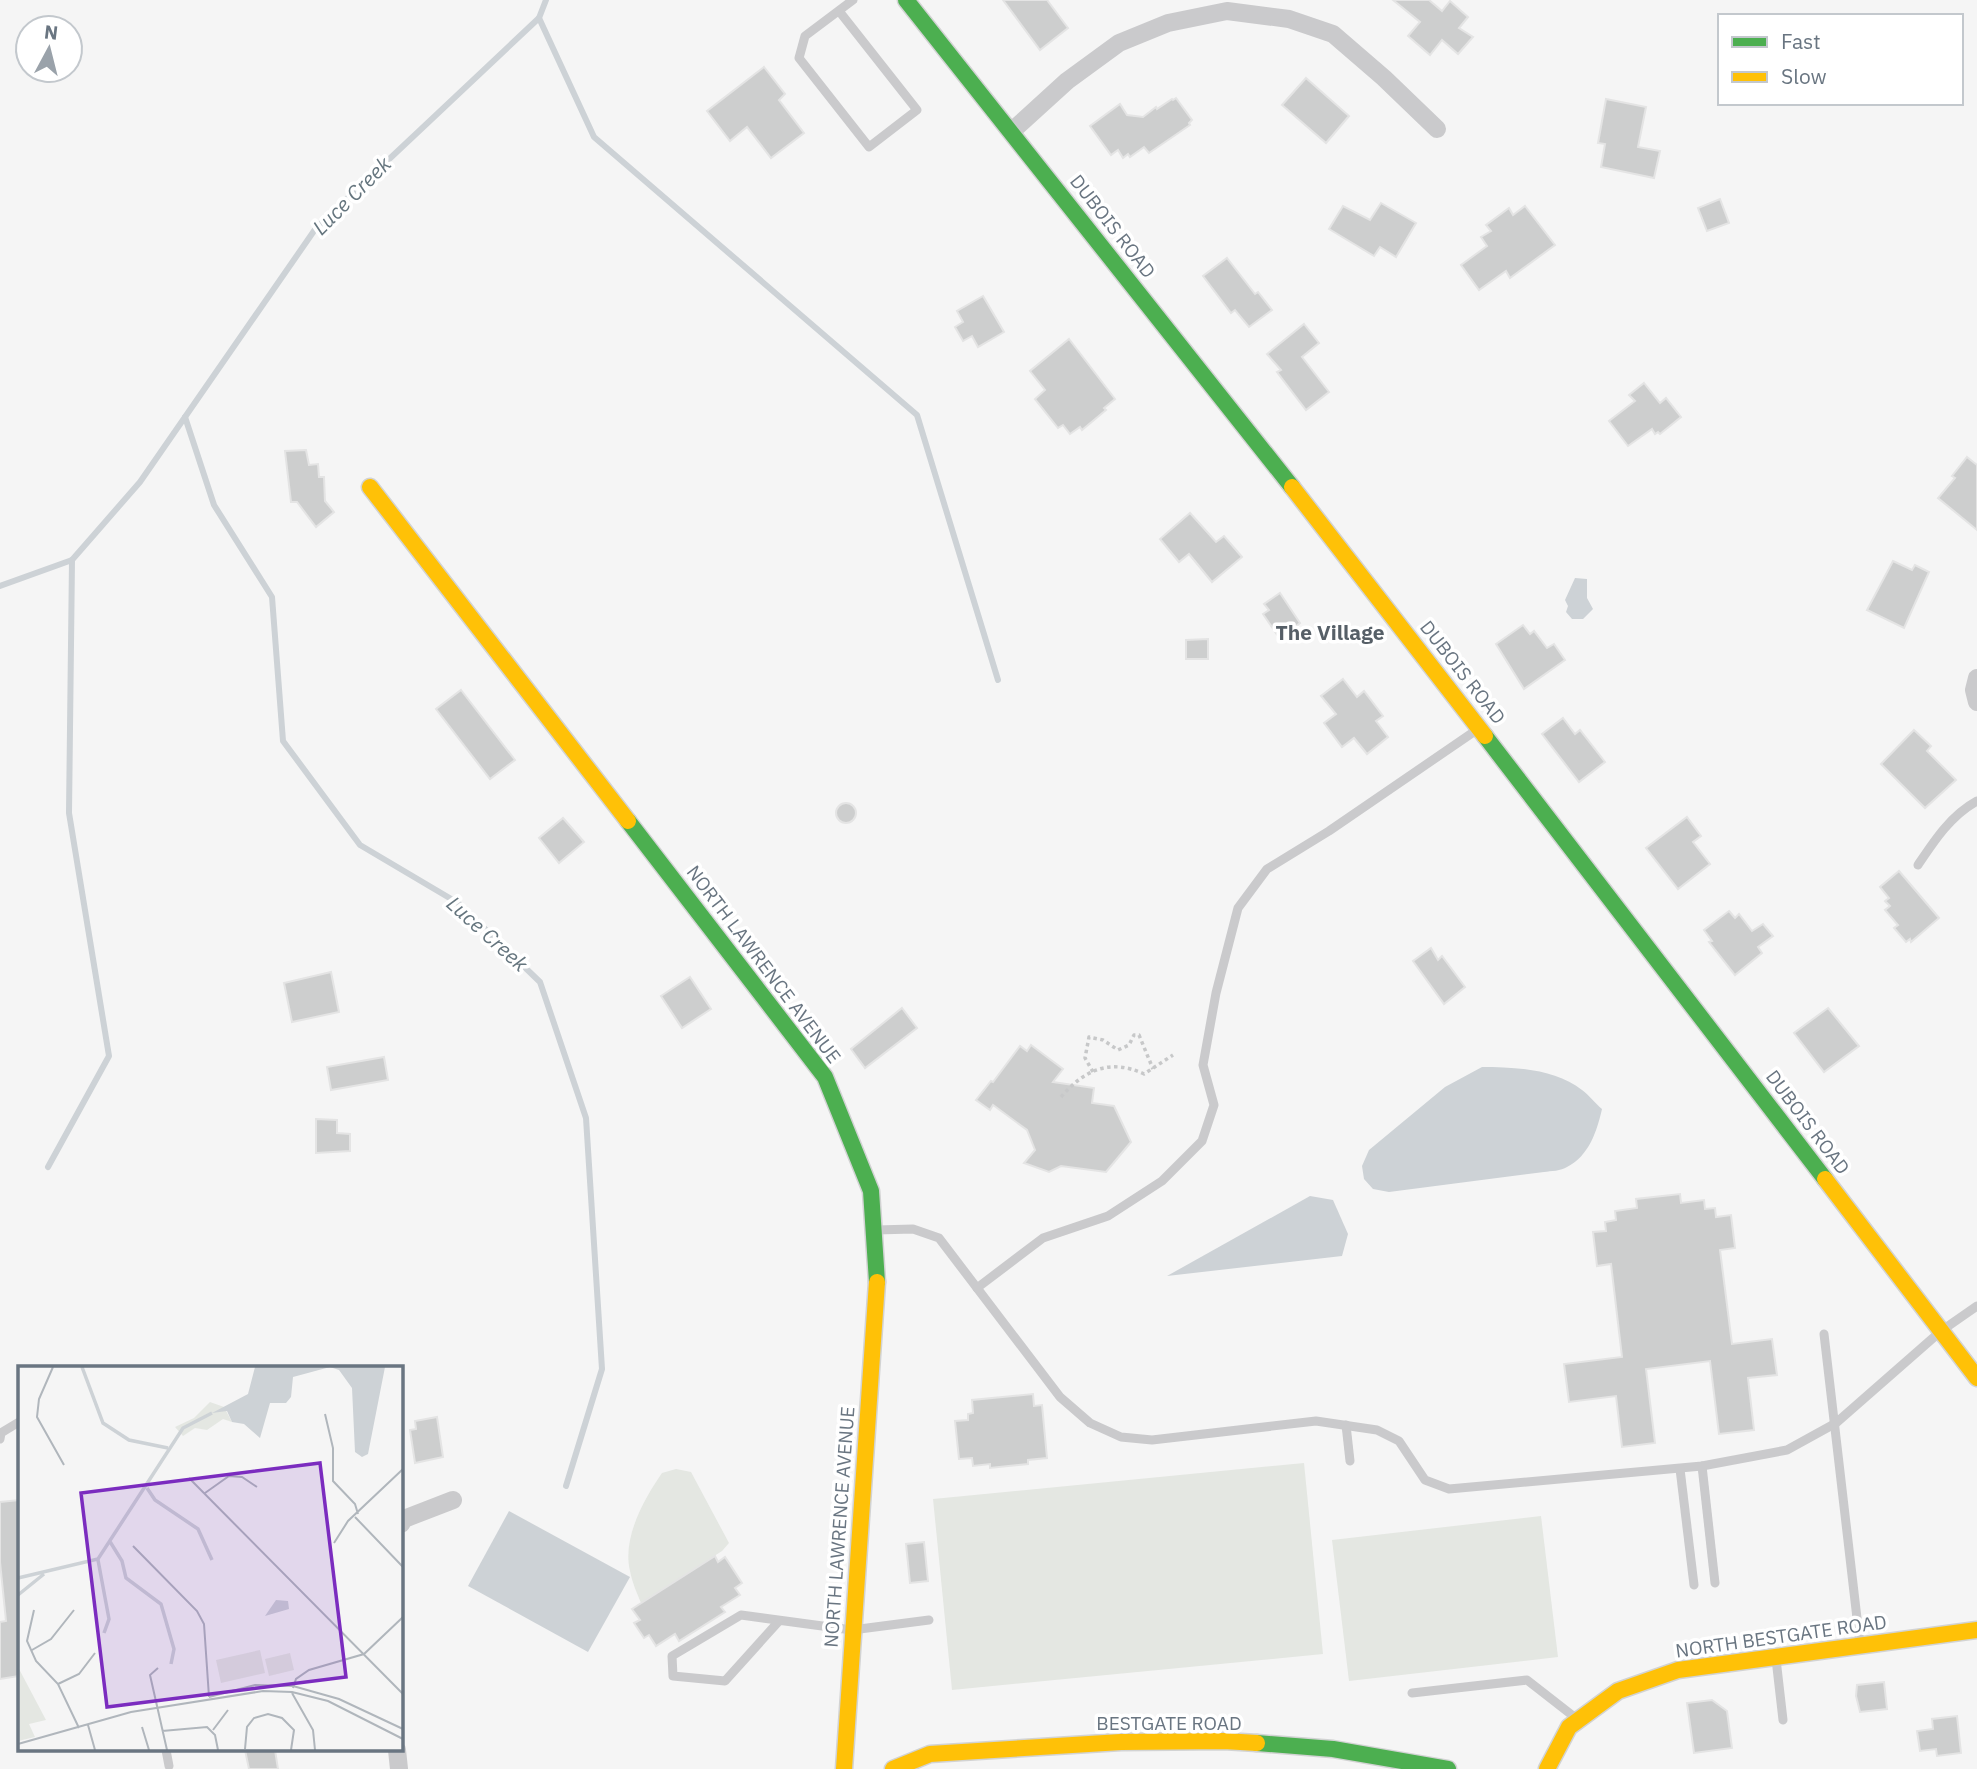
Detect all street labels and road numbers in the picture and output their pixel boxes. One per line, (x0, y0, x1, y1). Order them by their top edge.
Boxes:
street label: DUBOIS ROAD (1065, 169, 1161, 283)
street label: DUBOIS ROAD (1415, 615, 1511, 729)
street label: NORTH LAWRENCE AVENUE (682, 860, 846, 1068)
street label: DUBOIS ROAD (1761, 1065, 1855, 1179)
street label: NORTH LAWRENCE AVENUE (819, 1406, 859, 1648)
street label: NORTH BESTGATE ROAD (1674, 1609, 1888, 1663)
street label: BESTGATE ROAD (1096, 1711, 1242, 1735)

